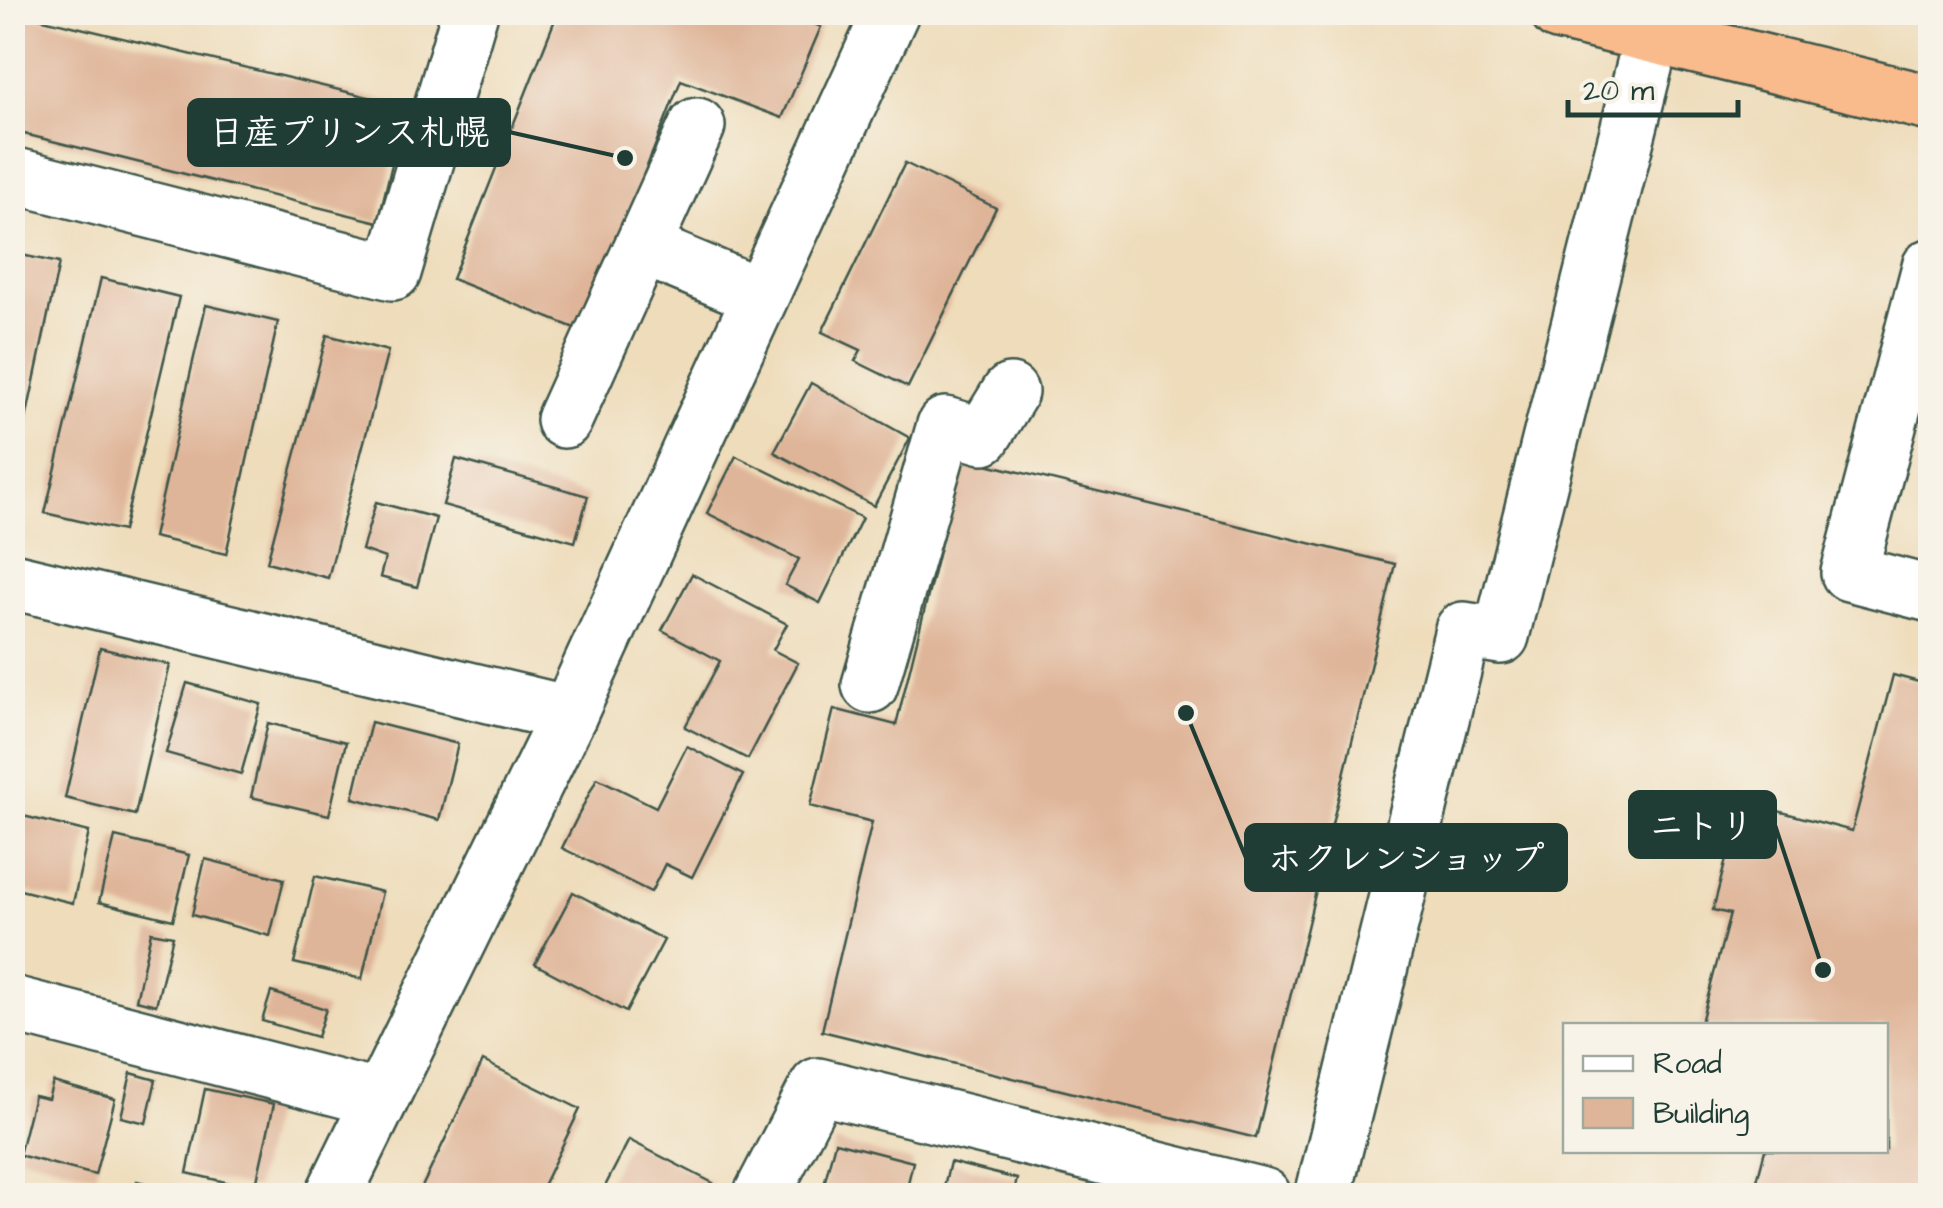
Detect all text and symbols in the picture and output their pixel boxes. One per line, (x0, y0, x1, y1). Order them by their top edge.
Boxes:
scale bar (1568, 55, 1738, 117)
text: 20 m (1583, 70, 1655, 112)
callout: 日産プリンス札幌 (189, 100, 509, 165)
text: 日産プリンス札幌 (209, 109, 489, 158)
callout: ニトリ (1630, 792, 1775, 857)
text: ニトリ (1649, 802, 1755, 851)
callout: ホクレンショップ (1246, 825, 1566, 890)
text: ホクレンショップ (1267, 835, 1545, 884)
legend (1563, 1023, 1888, 1153)
text: Road (1653, 1043, 1722, 1085)
text: Building (1653, 1093, 1749, 1136)

